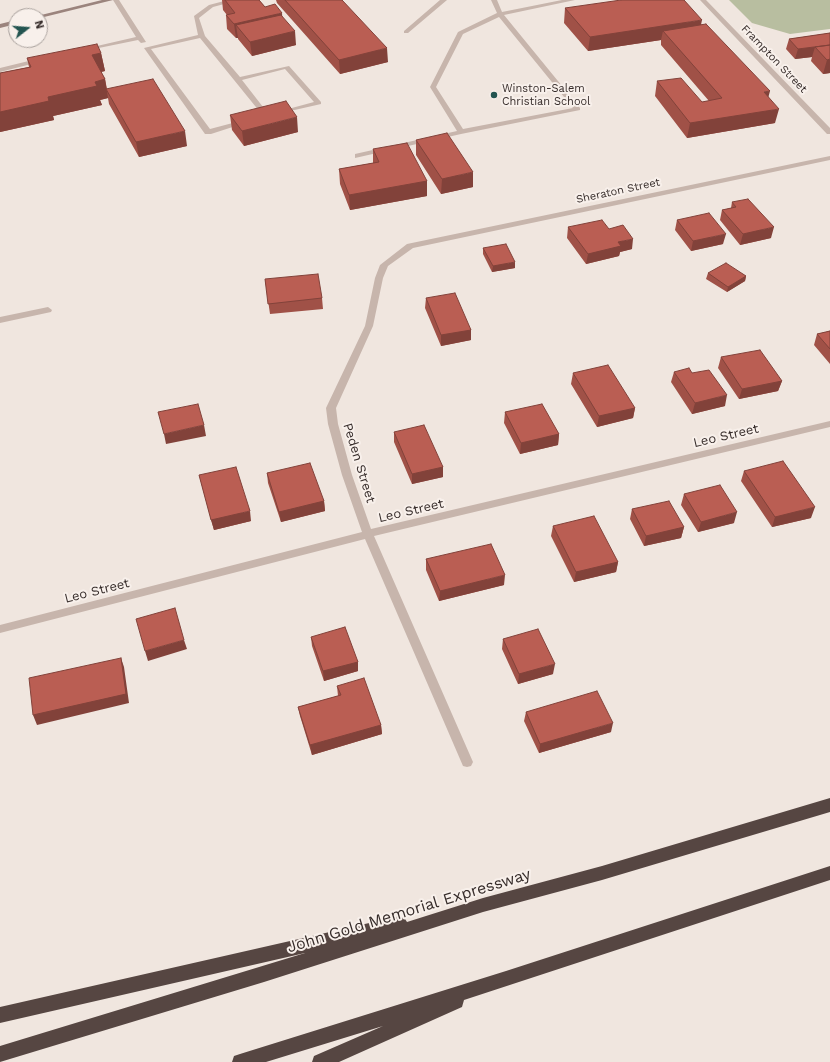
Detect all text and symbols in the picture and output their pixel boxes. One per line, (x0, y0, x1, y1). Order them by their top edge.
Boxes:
north arrow (8, 8, 48, 48)
text: N (32, 19, 46, 30)
street label: Frampton Street (738, 22, 810, 96)
place label: Winston-Salem Christian School (502, 82, 590, 108)
marker: Winston-Salem Christian School (489, 90, 499, 100)
street label: Sheraton Street (575, 176, 661, 206)
street label: Peden Street (339, 421, 379, 505)
street label: Leo Street (692, 421, 760, 451)
street label: Leo Street (377, 496, 445, 526)
street label: Leo Street (63, 575, 131, 607)
street label: John Gold Memorial Expressway (285, 865, 533, 957)

